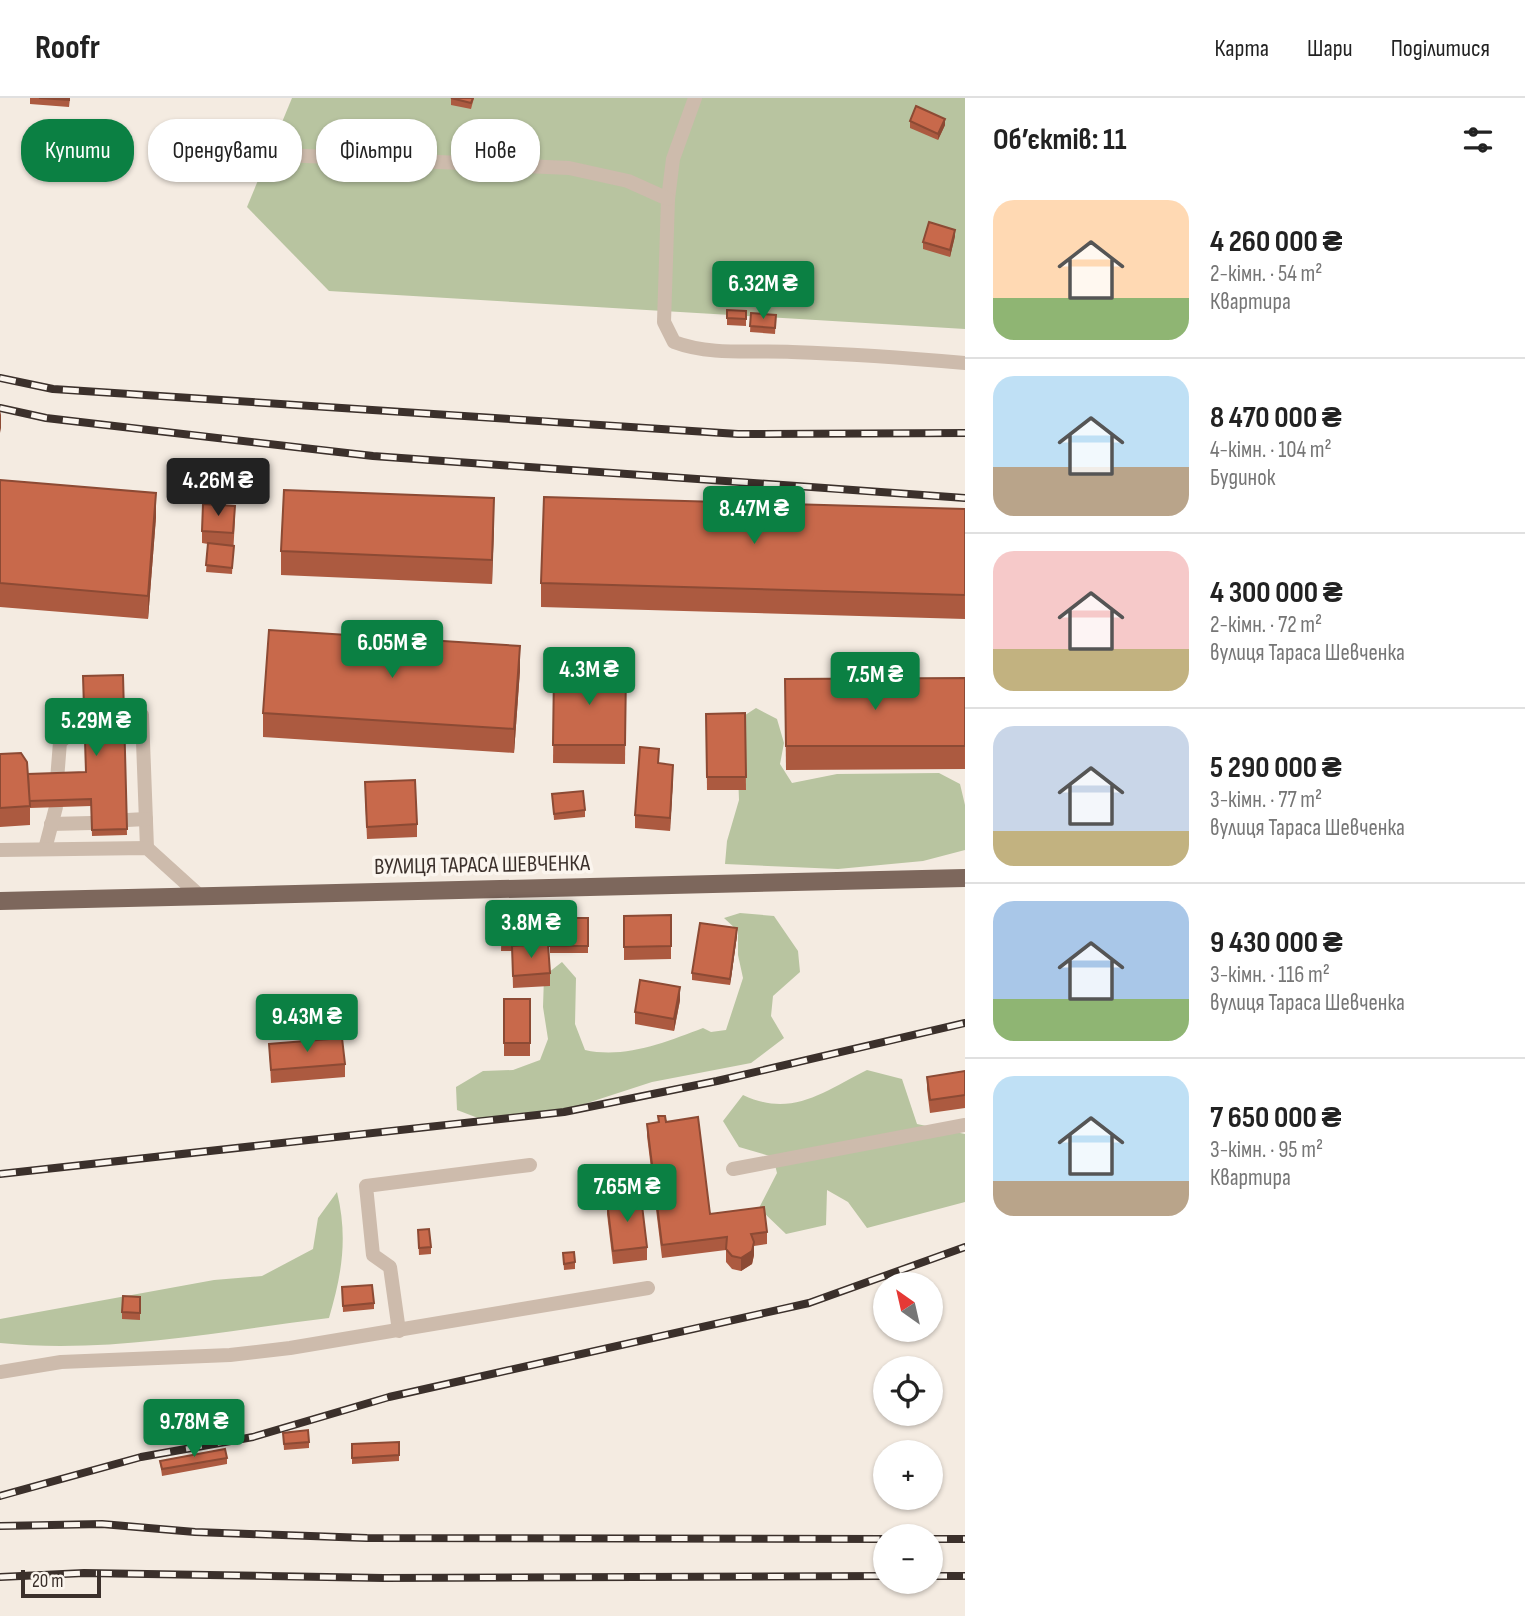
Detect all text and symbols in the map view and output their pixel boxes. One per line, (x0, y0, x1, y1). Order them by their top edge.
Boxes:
text: Roofr (35, 28, 100, 68)
text: Карта (1214, 34, 1269, 63)
text: Шари (1307, 34, 1353, 63)
text: Поділитися (1391, 34, 1490, 63)
chip: Купити (21, 119, 134, 182)
chip: Орендувати (148, 119, 302, 182)
chip: Фільтри (316, 119, 437, 182)
chip: Нове (451, 119, 540, 182)
icon: filters (1459, 121, 1497, 159)
text: Об’єктів: 11 (993, 122, 1127, 158)
text: 4 260 000 ₴ (1210, 224, 1342, 260)
icon: home (1049, 228, 1133, 312)
text: 2-кімн. · 54 m² (1210, 260, 1322, 288)
pin: 6.32M ₴ (698, 262, 828, 321)
text: 6.32M ₴ (728, 270, 798, 298)
text: Квартира (1210, 288, 1291, 316)
text: 8 470 000 ₴ (1210, 400, 1342, 436)
icon: home (1049, 404, 1133, 488)
text: 4-кімн. · 104 m² (1210, 436, 1332, 464)
pin: 4.26M ₴ (153, 458, 283, 518)
text: Будинок (1210, 464, 1275, 492)
text: 4.26M ₴ (183, 467, 253, 495)
pin: 8.47M ₴ (689, 486, 819, 546)
text: 8.47M ₴ (719, 495, 789, 523)
text: 4 300 000 ₴ (1210, 575, 1343, 611)
icon: home (1049, 579, 1133, 663)
text: 2-кімн. · 72 m² (1210, 611, 1322, 639)
pin: 6.05M ₴ (327, 620, 457, 680)
text: 6.05M ₴ (357, 629, 427, 657)
text: вулиця Тараса Шевченка (1210, 639, 1405, 667)
pin: 4.3M ₴ (532, 648, 646, 707)
pin: 7.5M ₴ (818, 652, 932, 712)
text: 4.3M ₴ (559, 656, 619, 684)
text: 7.5M ₴ (847, 661, 903, 689)
pin: 5.29M ₴ (31, 698, 161, 758)
text: 5.29M ₴ (61, 707, 131, 735)
text: 5 290 000 ₴ (1210, 750, 1342, 786)
icon: home (1049, 754, 1133, 838)
text: 3-кімн. · 77 m² (1210, 786, 1322, 814)
text: вулиця Тараса Шевченка (1210, 814, 1405, 842)
street label: ВУЛИЦЯ ТАРАСА ШЕВЧЕНКА (374, 849, 590, 881)
pin: 3.8M ₴ (474, 900, 588, 960)
text: 3.8M ₴ (501, 909, 561, 937)
text: 9 430 000 ₴ (1210, 925, 1343, 961)
icon: home (1049, 929, 1133, 1013)
text: 3-кімн. · 116 m² (1210, 961, 1330, 989)
text: вулиця Тараса Шевченка (1210, 989, 1405, 1017)
pin: 9.43M ₴ (242, 995, 372, 1054)
text: 9.43M ₴ (272, 1003, 342, 1031)
text: 7 650 000 ₴ (1210, 1100, 1342, 1136)
icon: home (1049, 1104, 1133, 1188)
text: 3-кімн. · 95 m² (1210, 1136, 1323, 1164)
pin: 7.65M ₴ (562, 1164, 692, 1224)
text: Квартира (1210, 1164, 1291, 1192)
text: 7.65M ₴ (593, 1173, 661, 1201)
north arrow (873, 1272, 943, 1342)
map controls (873, 1272, 943, 1594)
button: locate (873, 1356, 943, 1426)
pin: 9.78M ₴ (129, 1400, 259, 1459)
text: 9.78M ₴ (159, 1408, 229, 1436)
button: + (873, 1440, 943, 1510)
button: − (873, 1524, 943, 1594)
scale bar (21, 1567, 102, 1599)
text: 20 m (32, 1570, 64, 1593)

